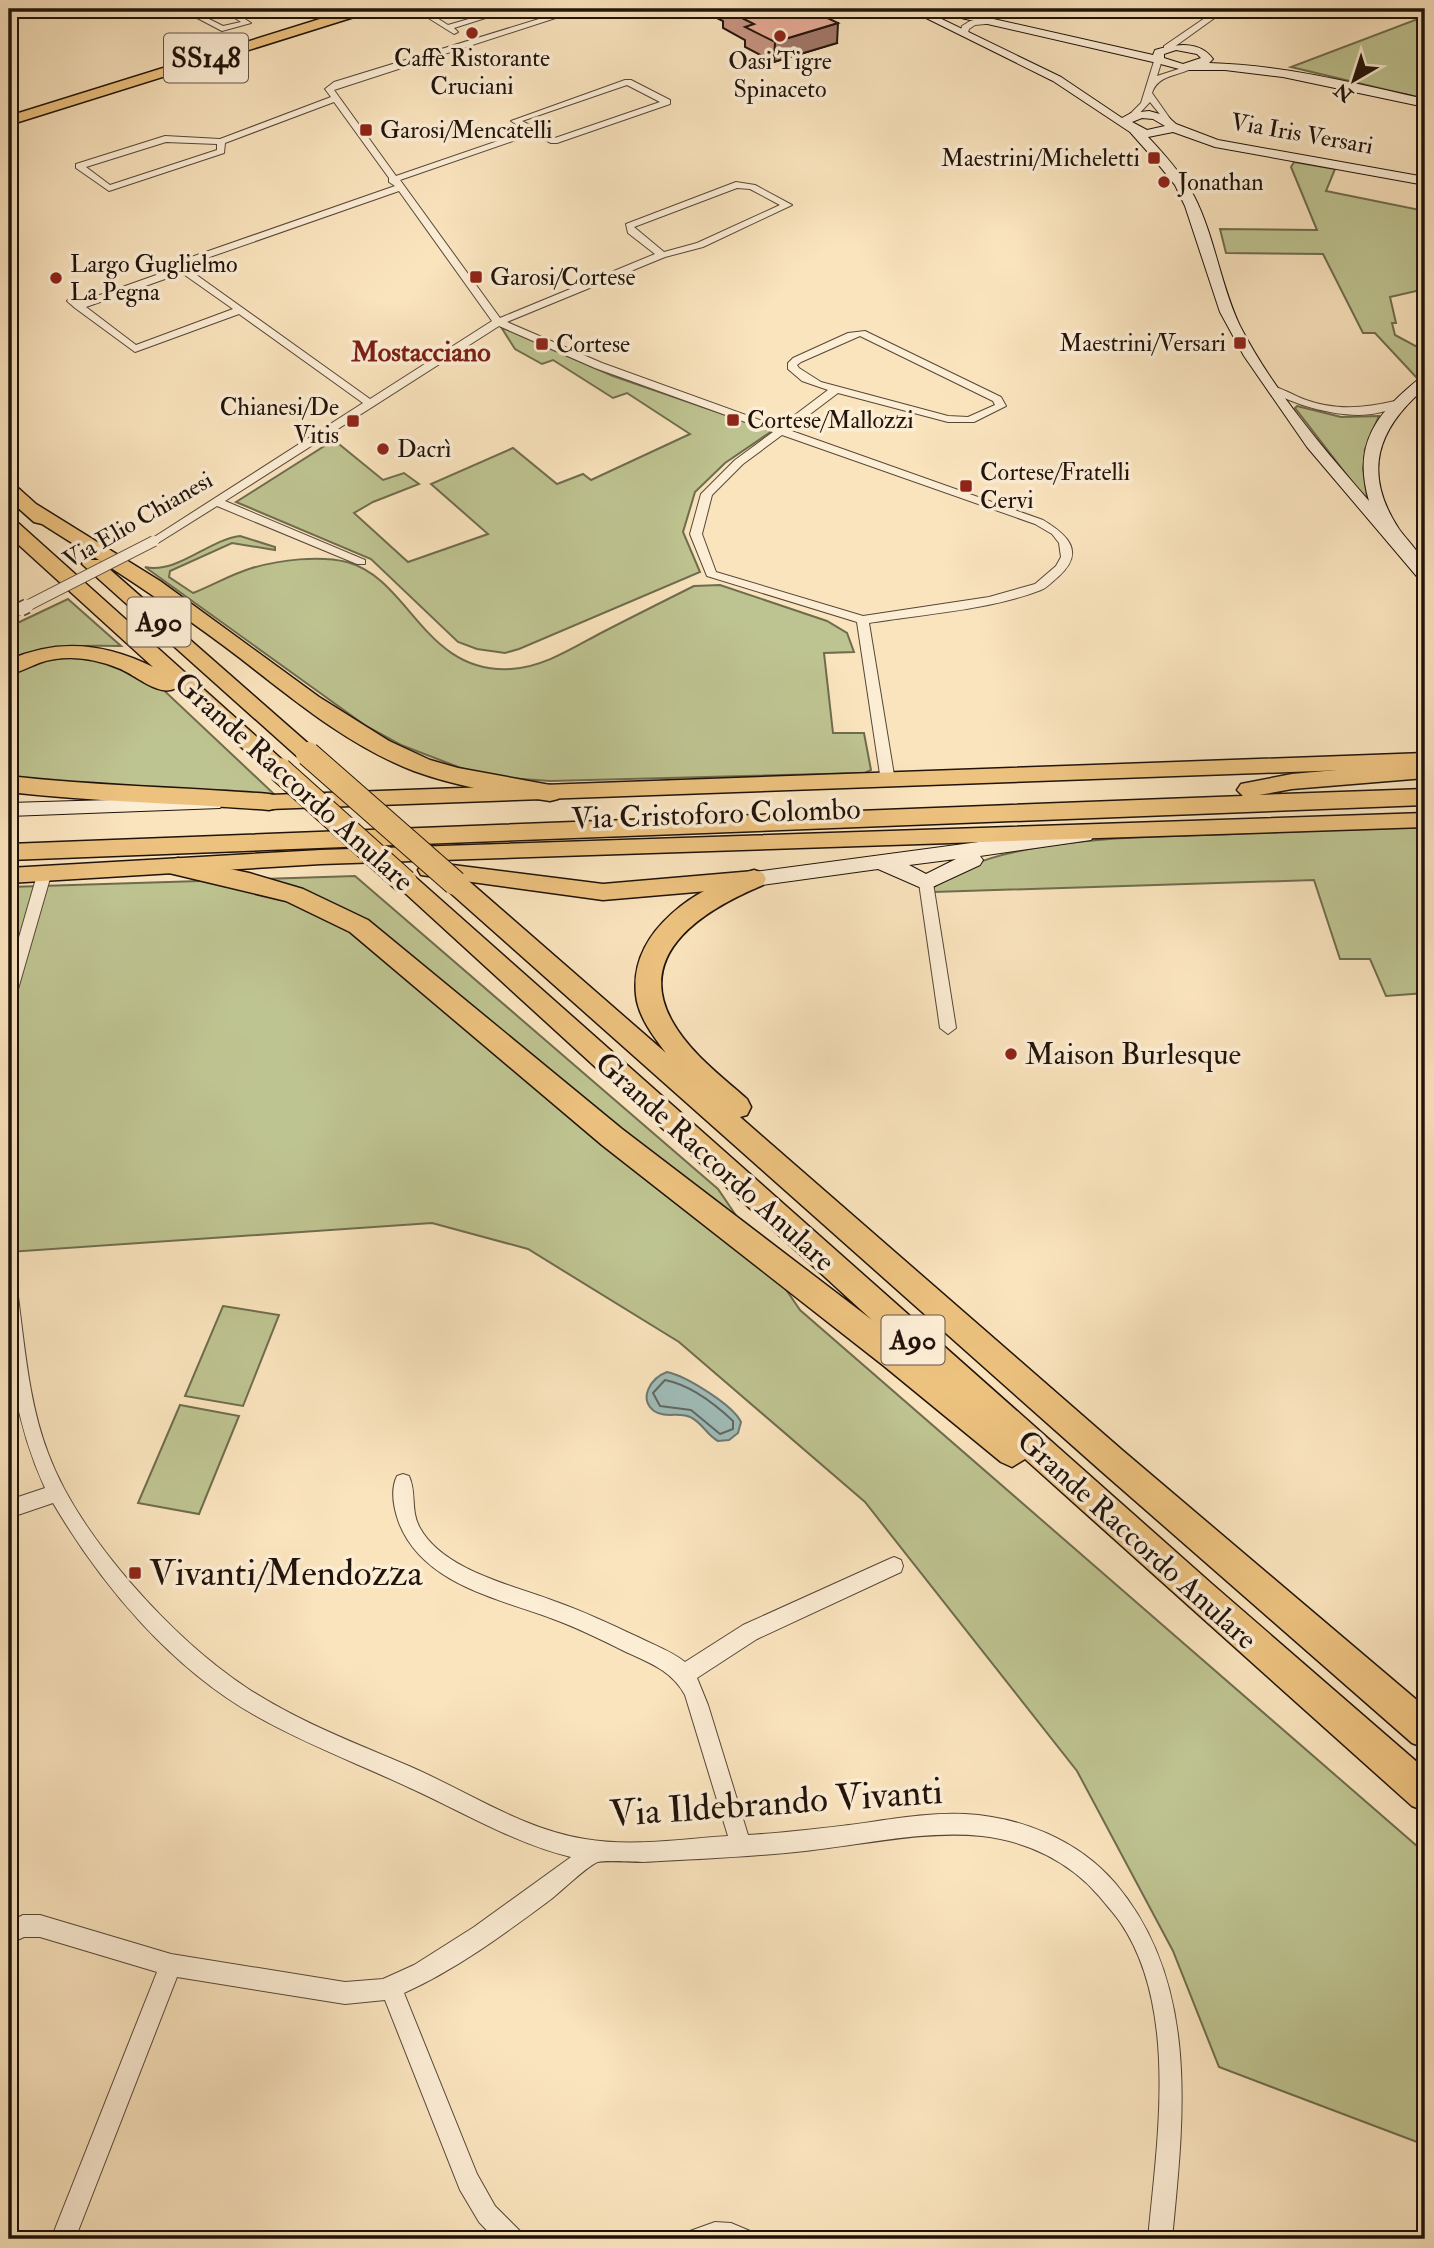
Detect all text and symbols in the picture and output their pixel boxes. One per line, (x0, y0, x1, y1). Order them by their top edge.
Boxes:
marker: Caffè Ristorante Cruciani (464, 25, 480, 41)
marker: Oasi Tigre Spinaceto (772, 28, 788, 44)
road number: SS148 (164, 34, 248, 82)
place label: Caffè Ristorante Cruciani (394, 43, 550, 102)
place label: Oasi Tigre Spinaceto (728, 46, 832, 105)
north arrow (1318, 46, 1388, 116)
text: N (1329, 77, 1359, 108)
street label: Via Iris Versari (1228, 106, 1376, 162)
place label: Garosi/Mencatelli (380, 115, 553, 146)
marker: Garosi/Mencatelli (358, 122, 374, 138)
place label: Maestrini/Micheletti (941, 143, 1140, 174)
marker: Maestrini/Micheletti (1146, 150, 1162, 166)
place label: Jonathan (1177, 167, 1264, 198)
marker: Jonathan (1156, 174, 1172, 190)
place label: Largo Guglielmo La Pegna (70, 249, 238, 308)
place label: Garosi/Cortese (490, 262, 635, 293)
marker: Garosi/Cortese (468, 269, 484, 285)
marker: Largo Guglielmo La Pegna (48, 270, 64, 286)
place label: Maestrini/Versari (1059, 328, 1226, 359)
place label: Cortese (556, 329, 630, 360)
district label: Mostacciano (350, 335, 491, 370)
marker: Maestrini/Versari (1232, 335, 1248, 351)
marker: Cortese (534, 336, 550, 352)
place label: Chianesi/De Vitis (220, 392, 339, 451)
place label: Cortese/Mallozzi (747, 405, 914, 436)
marker: Cortese/Mallozzi (725, 412, 741, 428)
marker: Chianesi/De Vitis (345, 413, 361, 429)
place label: Dacrì (397, 434, 451, 465)
marker: Dacrì (375, 441, 391, 457)
place label: Cortese/Fratelli Cervi (980, 457, 1130, 516)
street label: Via Elio Chianesi (58, 465, 218, 575)
marker: Cortese/Fratelli Cervi (958, 478, 974, 494)
road number: A90 (128, 598, 190, 646)
street label: Grande Raccordo Anulare (166, 665, 422, 899)
street label: Via Cristoforo Colombo (571, 790, 861, 838)
place label: Maison Burlesque (1025, 1036, 1241, 1073)
street label: Grande Raccordo Anulare (587, 1045, 843, 1279)
marker: Maison Burlesque (1003, 1046, 1019, 1062)
road number: A90 (881, 1316, 944, 1364)
street label: Grande Raccordo Anulare (1009, 1423, 1265, 1657)
place label: Vivanti/Mendozza (149, 1550, 423, 1597)
marker: Vivanti/Mendozza (127, 1565, 143, 1581)
street label: Via Ildebrando Vivanti (608, 1768, 944, 1838)

